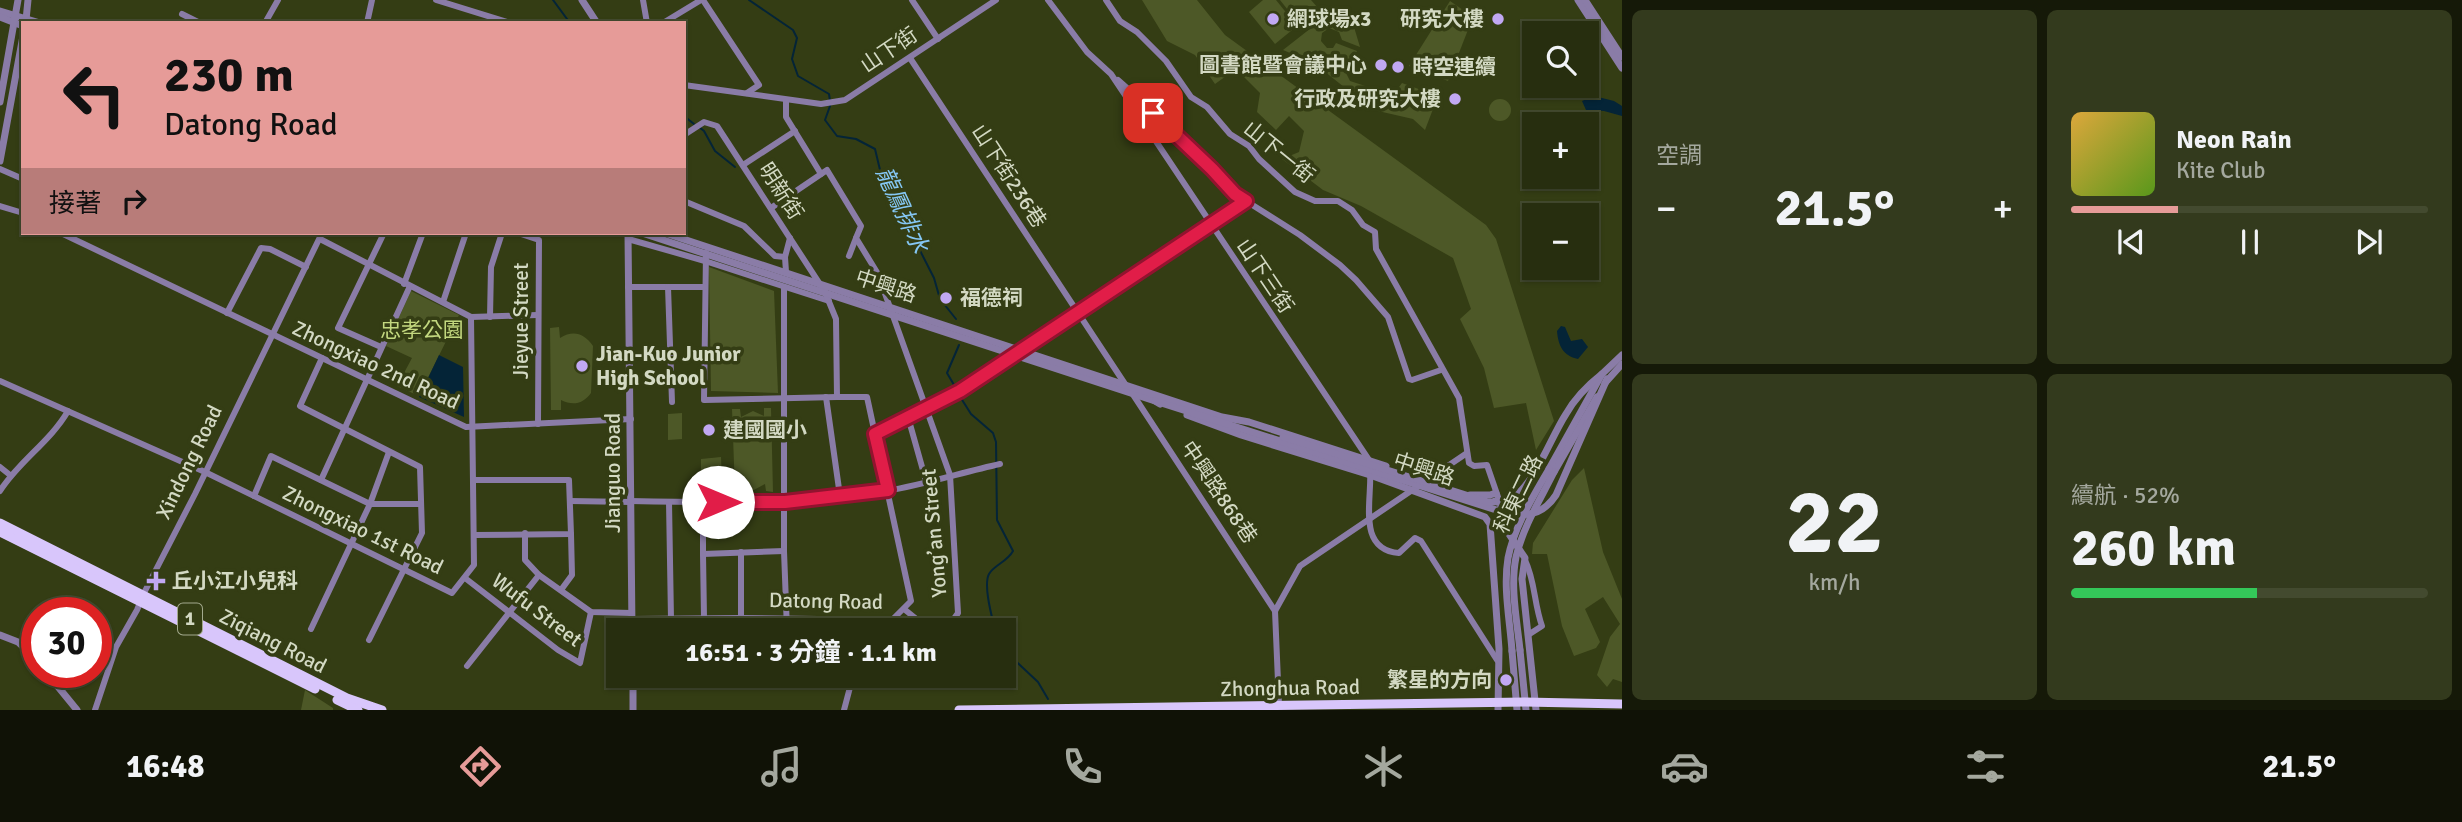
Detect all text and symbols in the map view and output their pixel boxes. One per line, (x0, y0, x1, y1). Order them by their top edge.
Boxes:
place label: 網球場x3 (1287, 6, 1371, 32)
place label: 研究大樓 (1400, 6, 1484, 32)
marker: 網球場x3 (1265, 11, 1281, 27)
marker: 研究大樓 (1490, 11, 1506, 27)
map controls (1522, 21, 1599, 280)
button: search (1522, 21, 1599, 98)
street label: 山下街 (856, 22, 922, 78)
text: 230 m (164, 45, 294, 105)
icon: left (49, 49, 140, 140)
place label: 圖書館暨會議中心 (1199, 52, 1367, 78)
place label: 時空連續 (1412, 54, 1496, 80)
marker: 圖書館暨會議中心 (1373, 57, 1389, 73)
marker: 時空連續 (1390, 59, 1406, 75)
pin (1123, 83, 1183, 143)
place label: 行政及研究大樓 (1294, 86, 1441, 112)
marker: 行政及研究大樓 (1447, 91, 1463, 107)
icon: arrive (1134, 94, 1172, 132)
text: Datong Road (164, 105, 338, 144)
button: + (1522, 112, 1599, 189)
street label: 山下一街 (1238, 115, 1320, 189)
street label: 山下街236巷 (966, 119, 1052, 233)
text: Neon Rain (2176, 124, 2292, 156)
text: 空調 (1656, 141, 1702, 170)
text: Kite Club (2176, 156, 2265, 185)
street label: 明新街 (753, 158, 809, 224)
water label: 龍鳳排水 (869, 162, 935, 259)
text: 21.5° (1775, 176, 1894, 240)
icon: right (115, 182, 153, 220)
text: − (1656, 185, 1677, 232)
text: + (1992, 185, 2013, 232)
text: 接著 (49, 188, 101, 220)
button: − (1522, 203, 1599, 280)
icon: previous (2112, 223, 2150, 261)
icon: pause (2231, 223, 2269, 261)
icon: next (2350, 223, 2388, 261)
street label: 山下三街 (1231, 234, 1299, 318)
street label: Jieyue Street (508, 263, 534, 379)
street label: 中興路 (852, 264, 920, 308)
place label: 福德祠 (960, 285, 1023, 311)
marker: 福德祠 (938, 290, 954, 306)
street label: Zhongxiao 2nd Road (288, 315, 464, 415)
park label: 忠孝公園 (380, 317, 464, 343)
place label: Jian-Kuo Junior High School (596, 341, 741, 391)
marker: Jian-Kuo Junior High School (574, 358, 590, 374)
street label: Xindong Road (150, 401, 228, 523)
street label: Jianguo Road (600, 413, 626, 533)
place label: 建國國小 (723, 417, 807, 443)
marker: 建國國小 (701, 422, 717, 438)
street label: 中興路868巷 (1175, 436, 1263, 548)
street label: 中興路 (1390, 447, 1458, 491)
street label: 科東二路 (1488, 451, 1548, 537)
position arrow (681, 465, 755, 539)
text: 22 (1785, 466, 1884, 579)
street label: Yong’an Street (915, 468, 953, 598)
street label: Zhongxiao 1st Road (278, 480, 448, 580)
text: 續航 · 52% (2071, 481, 2180, 510)
text: 260 km (2071, 516, 2236, 580)
place label: 丘小江小兒科 (172, 568, 298, 594)
street label: Wufu Street (487, 568, 587, 652)
text: km/h (1808, 568, 1861, 597)
marker: 丘小江小兒科 (146, 571, 166, 591)
street label: Datong Road (769, 587, 883, 615)
speed limit sign: 30 (21, 597, 112, 688)
street label: Ziqiang Road (215, 603, 331, 679)
road number: 1 (178, 604, 202, 634)
text: 16:51 · 3 分鐘 · 1.1 km (685, 637, 937, 669)
place label: 繁星的方向 (1387, 667, 1492, 693)
marker: 繁星的方向 (1498, 672, 1514, 688)
street label: Zhonghua Road (1220, 674, 1360, 702)
icon: directions (456, 742, 505, 791)
icon: music (757, 742, 806, 791)
icon: phone (1058, 742, 1107, 791)
icon: climate (1359, 742, 1408, 791)
icon: car (1660, 742, 1709, 791)
icon: filters (1961, 742, 2010, 791)
text: 16:48 (126, 747, 205, 786)
text: 21.5° (2262, 747, 2336, 786)

